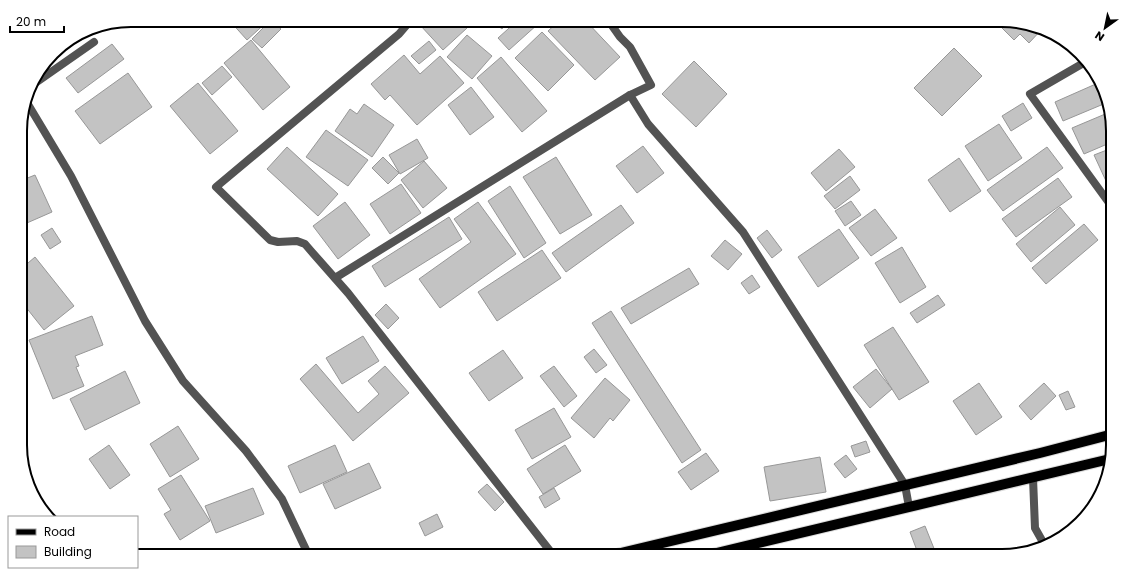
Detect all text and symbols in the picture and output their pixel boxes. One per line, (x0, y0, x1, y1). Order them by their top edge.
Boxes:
scale bar (10, 8, 64, 34)
north arrow (1085, 8, 1125, 48)
text: 20 m (16, 13, 46, 30)
text: N (1092, 27, 1107, 45)
legend (8, 516, 138, 568)
text: Road (44, 523, 75, 540)
text: Building (44, 543, 92, 560)

